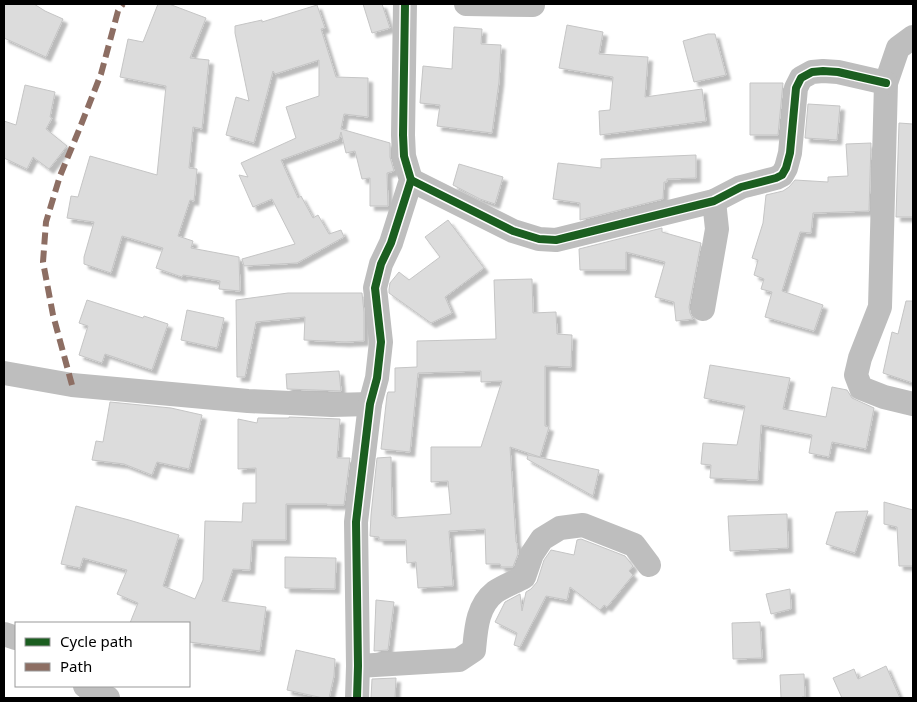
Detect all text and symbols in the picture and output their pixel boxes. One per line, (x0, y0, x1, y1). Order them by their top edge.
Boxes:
legend (15, 622, 190, 687)
text: Cycle path (60, 631, 133, 651)
text: Path (60, 656, 92, 676)

